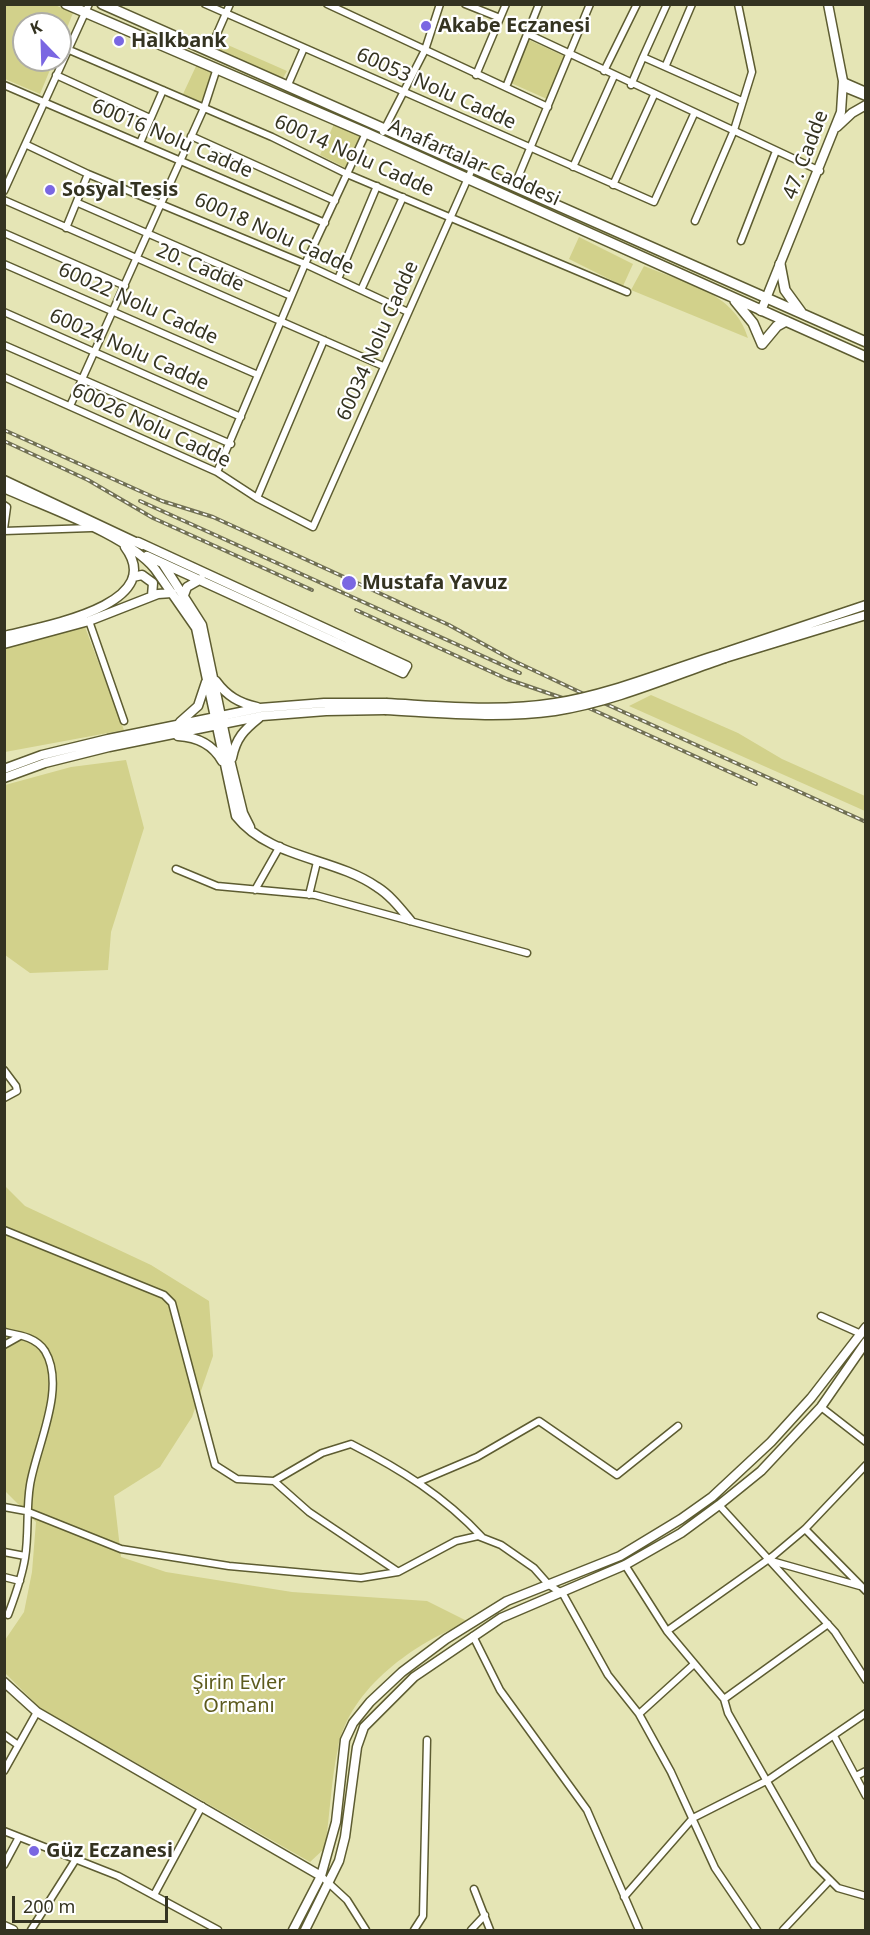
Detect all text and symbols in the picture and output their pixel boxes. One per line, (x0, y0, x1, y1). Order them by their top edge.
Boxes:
north arrow (12, 12, 72, 72)
place label: Akabe Eczanesi (438, 14, 590, 38)
text: K (27, 15, 45, 39)
marker: Akabe Eczanesi (419, 19, 433, 33)
place label: Halkbank (131, 29, 227, 53)
marker: Halkbank (112, 34, 126, 48)
street label: 60053 Nolu Cadde (352, 43, 520, 135)
street label: 60016 Nolu Cadde (88, 94, 256, 184)
street label: 47. Cadde (778, 107, 834, 203)
street label: 60014 Nolu Cadde (270, 110, 438, 202)
street label: Anafartalar Caddesi (384, 114, 564, 212)
place label: Sosyal Tesis (62, 178, 178, 202)
marker: Sosyal Tesis (43, 183, 57, 197)
street label: 60018 Nolu Cadde (190, 188, 358, 280)
street label: 20. Cadde (152, 239, 248, 297)
street label: 60034 Nolu Cadde (332, 257, 424, 425)
street label: 60022 Nolu Cadde (54, 258, 222, 350)
street label: 60024 Nolu Cadde (45, 304, 213, 396)
street label: 60026 Nolu Cadde (68, 379, 234, 473)
place label: Mustafa Yavuz (362, 571, 507, 595)
marker: Mustafa Yavuz (340, 574, 358, 592)
park label: Şirin Evler Ormanı (192, 1671, 286, 1718)
place label: Güz Eczanesi (46, 1839, 173, 1863)
marker: Güz Eczanesi (27, 1844, 41, 1858)
scale bar (15, 1884, 171, 1922)
text: 200 m (23, 1894, 75, 1918)

